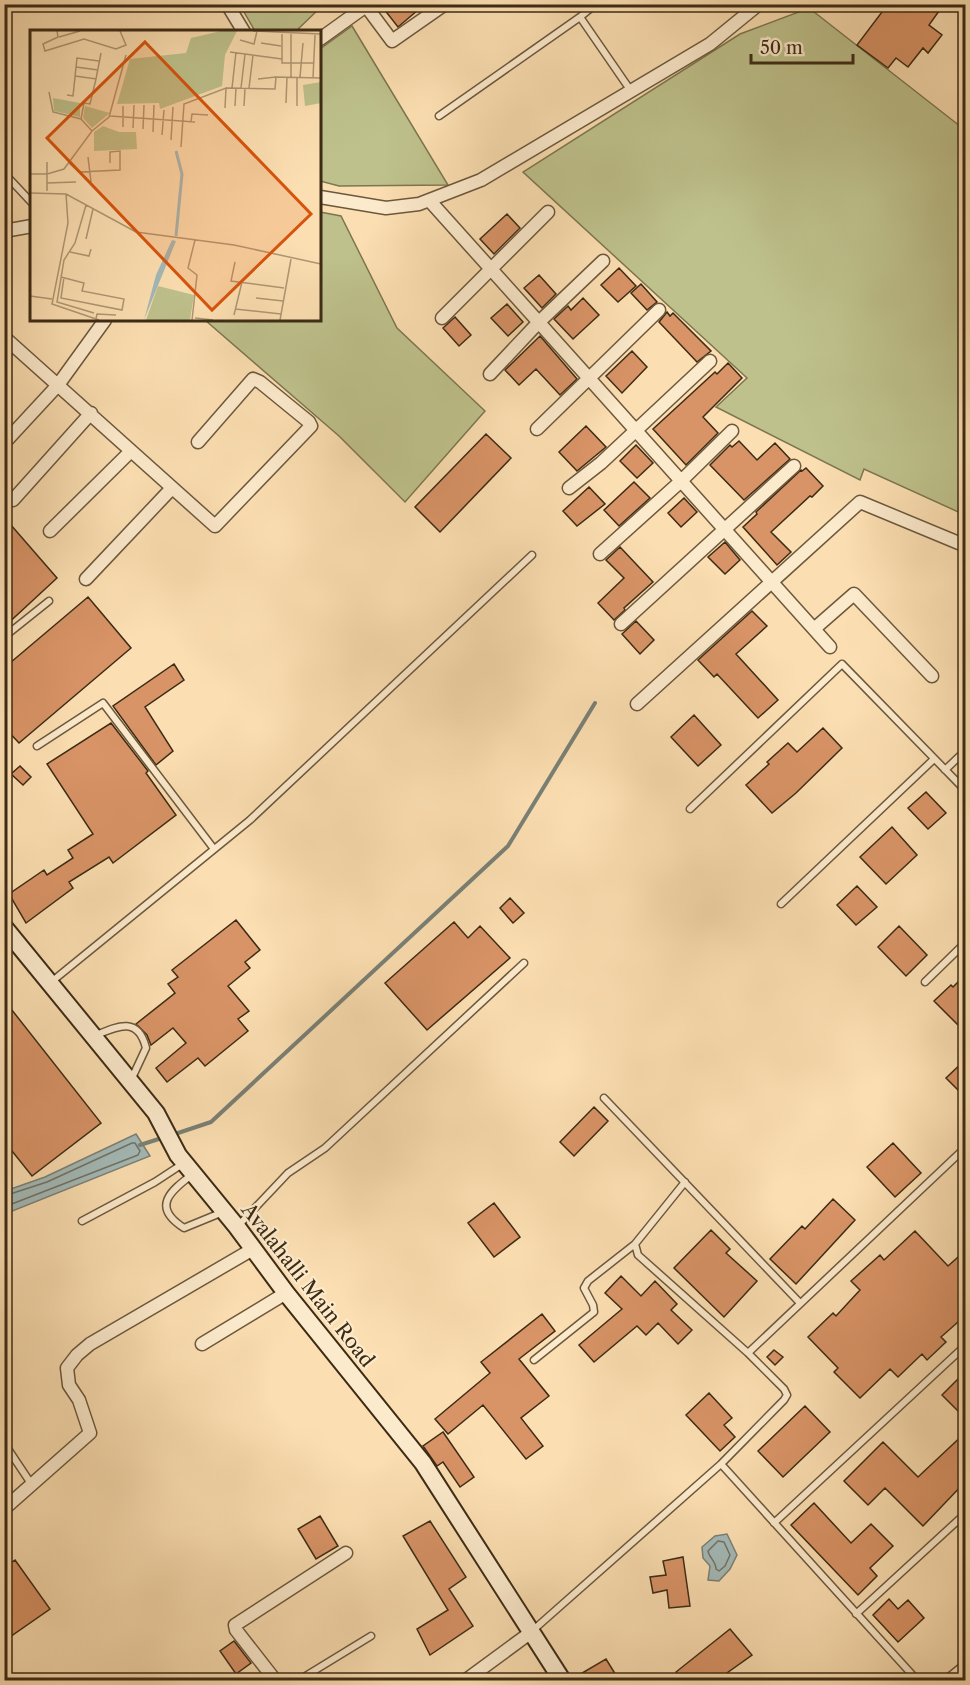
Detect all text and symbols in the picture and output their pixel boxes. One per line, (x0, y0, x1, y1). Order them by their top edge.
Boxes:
scale bar (751, 27, 853, 65)
inset map (30, 30, 321, 321)
text: 50 m (760, 37, 803, 59)
street label: Avalahalli Main Road (236, 1198, 379, 1372)

